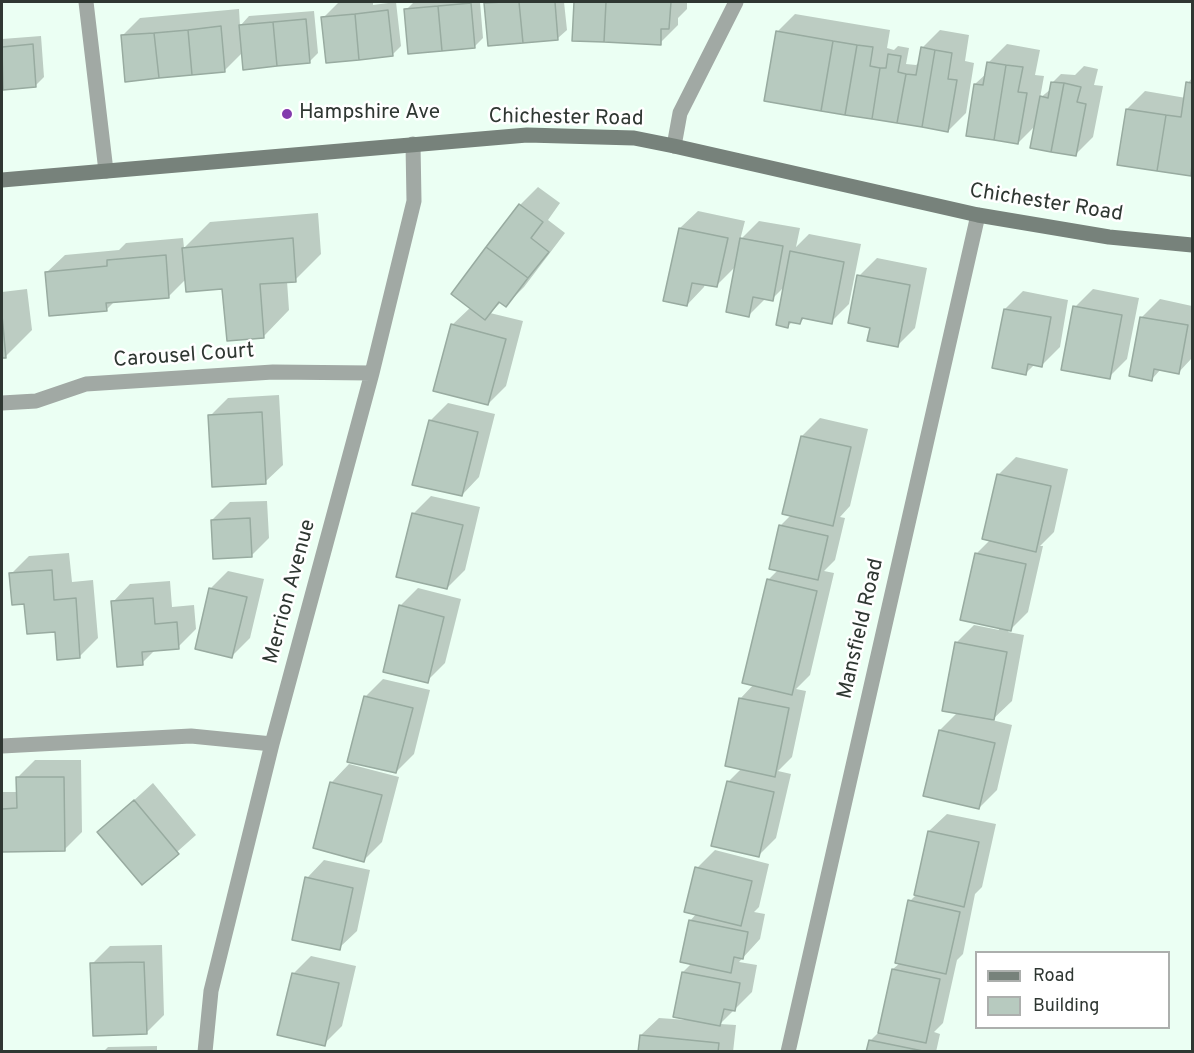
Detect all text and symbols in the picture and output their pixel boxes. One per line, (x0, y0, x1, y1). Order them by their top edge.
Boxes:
place label: Hampshire Ave (299, 101, 440, 127)
street label: Chichester Road (488, 105, 644, 133)
marker: Hampshire Ave (280, 107, 294, 121)
street label: Chichester Road (967, 179, 1125, 229)
street label: Carousel Court (113, 340, 255, 374)
street label: Merrion Avenue (260, 517, 322, 667)
street label: Mansfield Road (834, 556, 890, 702)
legend (975, 951, 1170, 1029)
text: Road (1033, 965, 1075, 988)
text: Building (1033, 995, 1099, 1018)

